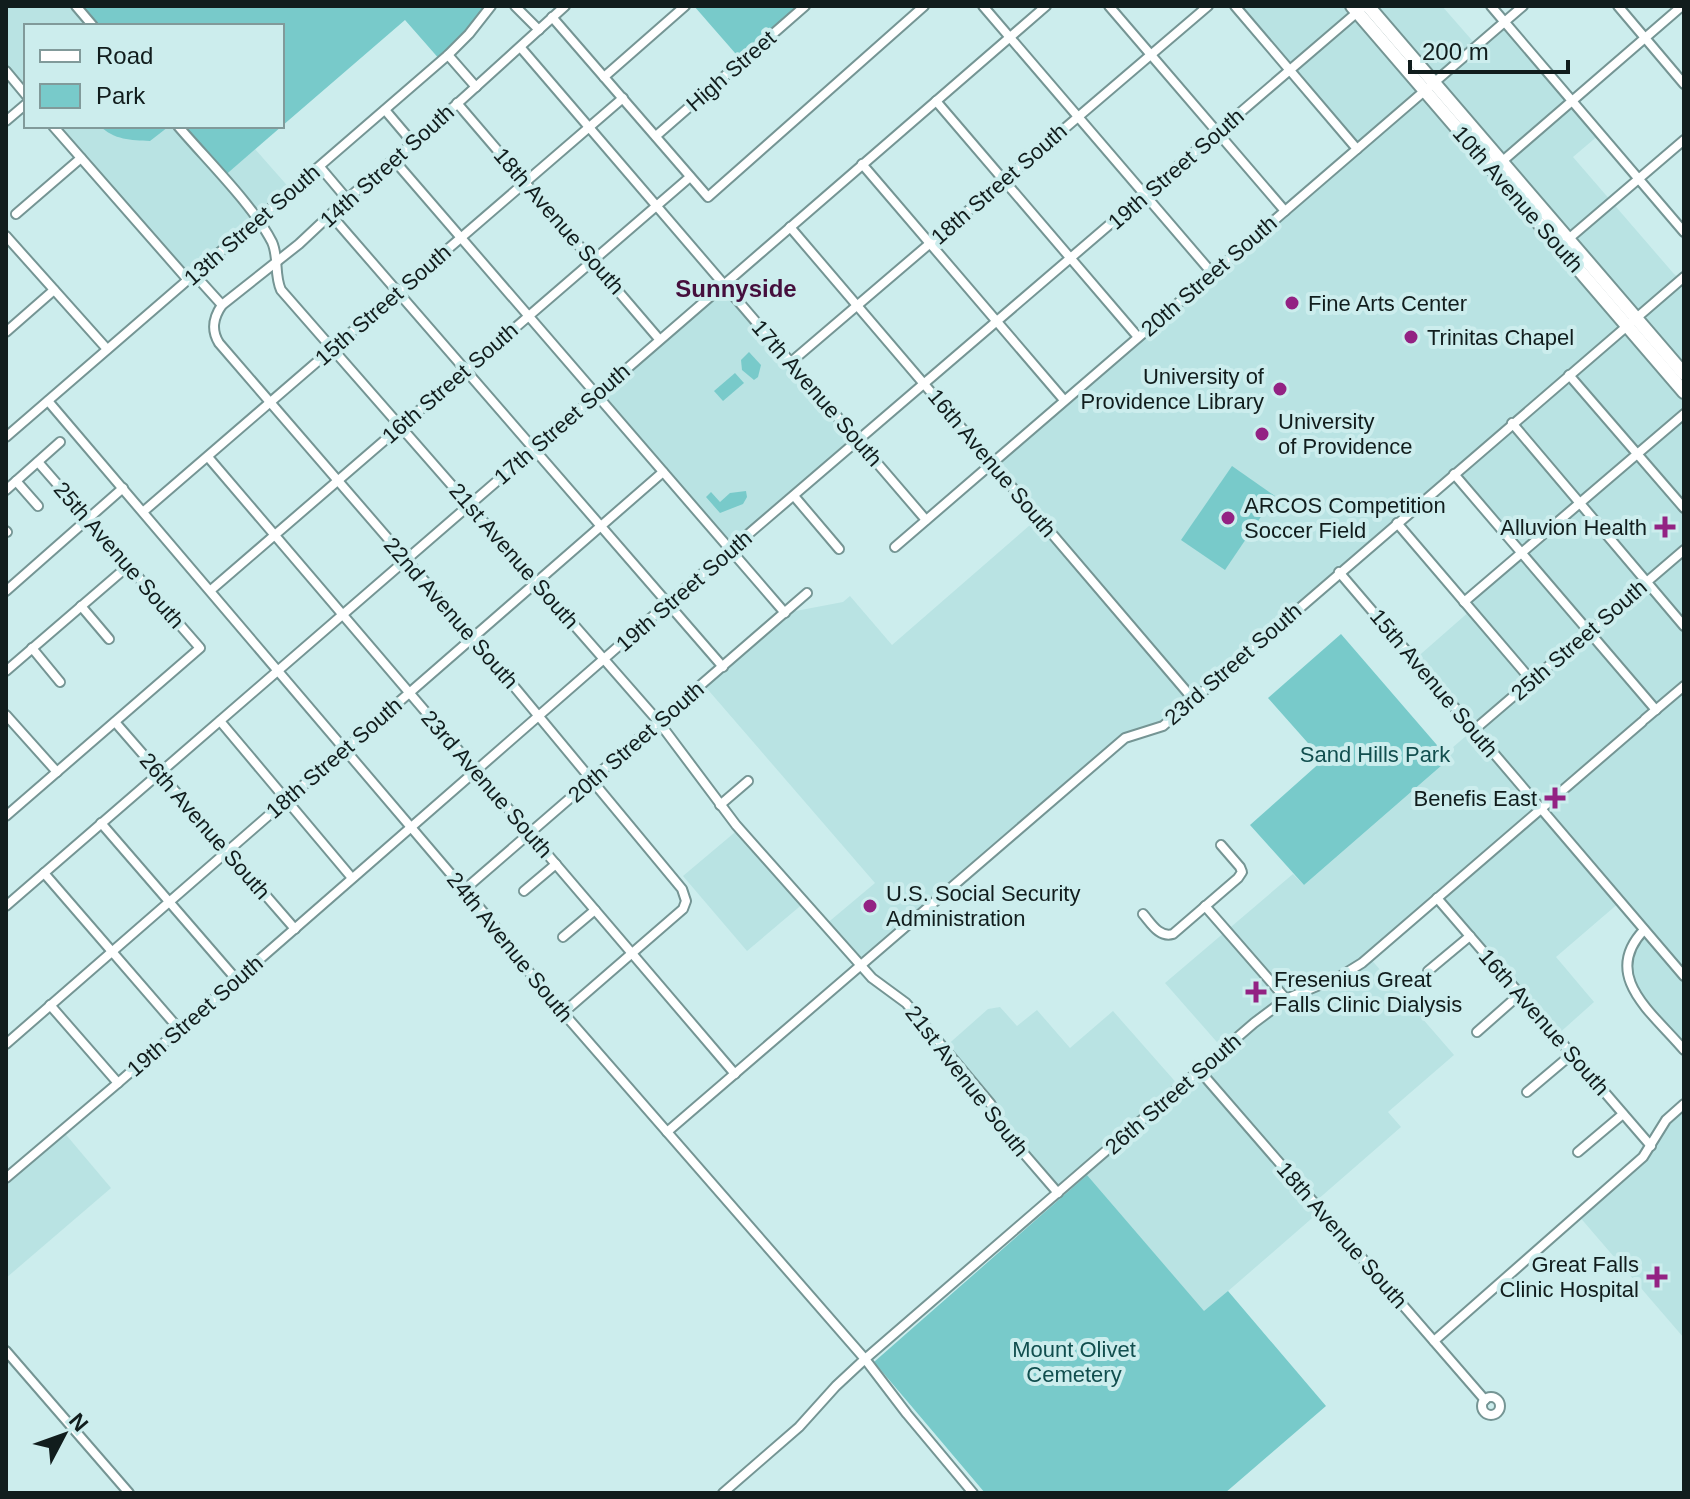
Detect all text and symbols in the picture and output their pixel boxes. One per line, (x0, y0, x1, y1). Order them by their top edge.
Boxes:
legend (24, 24, 284, 128)
scale bar (1410, 24, 1568, 74)
street label: High Street (681, 25, 781, 117)
text: 200 m (1422, 38, 1489, 65)
text: Road (96, 42, 153, 69)
text: Park (96, 82, 146, 109)
street label: 14th Street South (315, 99, 459, 233)
street label: 19th Street South (1103, 103, 1249, 235)
street label: 18th Street South (926, 118, 1072, 250)
street label: 10th Avenue South (1448, 121, 1588, 277)
street label: 18th Avenue South (489, 143, 629, 299)
street label: 13th Street South (179, 159, 325, 291)
street label: 20th Street South (1136, 210, 1282, 342)
street label: 15th Street South (310, 239, 456, 371)
district label: Sunnyside (675, 275, 797, 302)
place label: Fine Arts Center (1308, 291, 1467, 316)
marker: Fine Arts Center (1283, 294, 1301, 312)
street label: 17th Avenue South (747, 315, 887, 471)
street label: 16th Street South (377, 317, 523, 449)
place label: Trinitas Chapel (1427, 325, 1574, 350)
marker: Trinitas Chapel (1402, 328, 1420, 346)
street label: 17th Street South (489, 358, 635, 490)
place label: University of Providence Library (1081, 364, 1265, 414)
marker: University of Providence Library (1271, 380, 1289, 398)
street label: 16th Avenue South (923, 384, 1061, 542)
place label: University of Providence (1278, 409, 1413, 459)
marker: University of Providence (1253, 425, 1271, 443)
street label: 25th Avenue South (49, 477, 189, 633)
street label: 21st Avenue South (444, 478, 584, 634)
place label: ARCOS Competition Soccer Field (1244, 493, 1446, 543)
marker: ARCOS Competition Soccer Field (1219, 509, 1237, 527)
place label: Alluvion Health (1500, 515, 1647, 540)
marker: Alluvion Health (1654, 516, 1676, 538)
street label: 19th Street South (611, 525, 757, 657)
street label: 22nd Avenue South (379, 532, 523, 694)
street label: 25th Street South (1506, 574, 1652, 706)
street label: 23rd Street South (1160, 598, 1306, 730)
street label: 15th Avenue South (1365, 604, 1503, 762)
street label: 20th Street South (563, 676, 709, 808)
street label: 18th Street South (261, 692, 407, 824)
street label: 23rd Avenue South (416, 705, 558, 863)
park label: Sand Hills Park (1300, 742, 1451, 767)
street label: 26th Avenue South (135, 748, 275, 904)
place label: Benefis East (1413, 786, 1537, 811)
marker: Benefis East (1544, 787, 1566, 809)
street label: 24th Avenue South (442, 867, 578, 1027)
place label: U.S. Social Security Administration (886, 881, 1080, 931)
marker: U.S. Social Security Administration (861, 897, 879, 915)
street label: 16th Avenue South (1474, 944, 1614, 1100)
street label: 19th Street South (122, 950, 268, 1082)
place label: Fresenius Great Falls Clinic Dialysis (1274, 967, 1462, 1017)
marker: Fresenius Great Falls Clinic Dialysis (1245, 981, 1267, 1003)
street label: 21st Avenue South (900, 1001, 1034, 1161)
street label: 26th Street South (1100, 1028, 1246, 1160)
street label: 18th Avenue South (1272, 1157, 1412, 1313)
place label: Great Falls Clinic Hospital (1500, 1252, 1639, 1302)
marker: Great Falls Clinic Hospital (1646, 1266, 1668, 1288)
park label: Mount Olivet Cemetery (1012, 1337, 1136, 1387)
north arrow (24, 1395, 104, 1475)
text: N (64, 1408, 93, 1436)

